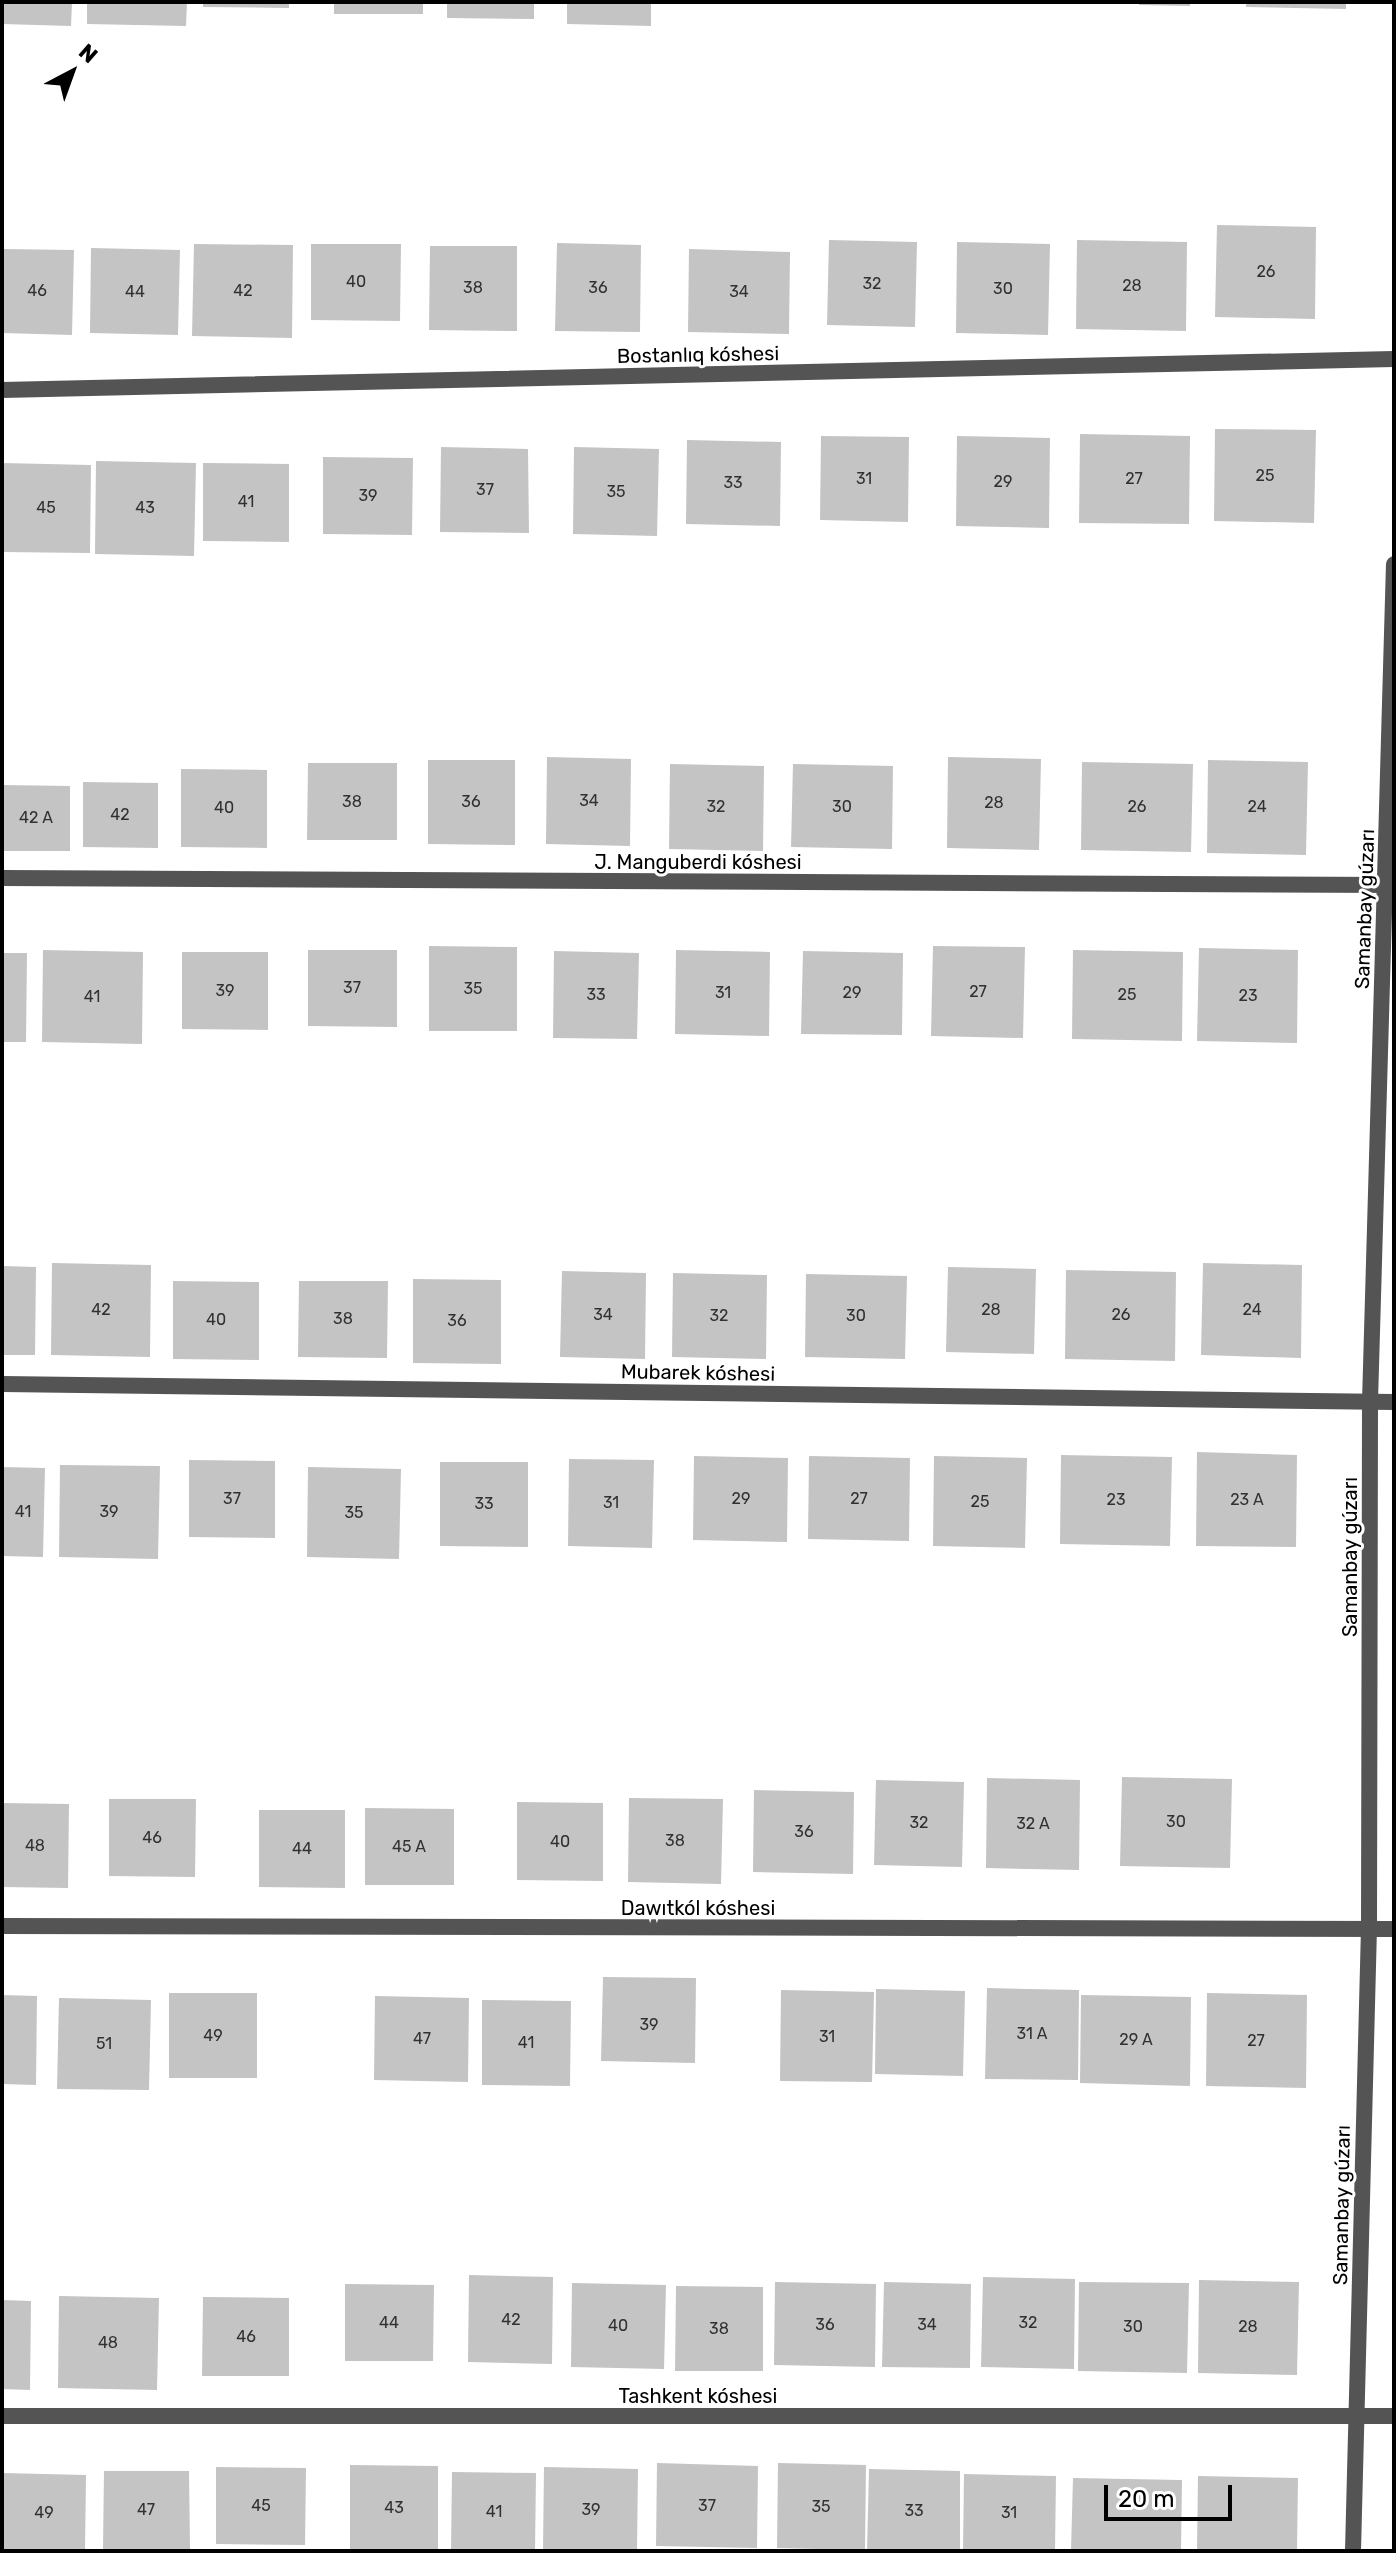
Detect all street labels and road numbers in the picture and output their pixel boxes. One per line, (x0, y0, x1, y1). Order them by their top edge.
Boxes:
street label: Bostanlıq kóshesi (617, 342, 779, 368)
street label: Samanbay gúzarı (1350, 828, 1380, 990)
street label: J. Manguberdi kóshesi (594, 850, 802, 874)
street label: Mubarek kóshesi (620, 1360, 776, 1386)
street label: Samanbay gúzarı (1338, 1477, 1362, 1637)
street label: Dawıtkól kóshesi (621, 1896, 775, 1920)
street label: Samanbay gúzarı (1329, 2124, 1355, 2286)
street label: Tashkent kóshesi (619, 2384, 777, 2408)

